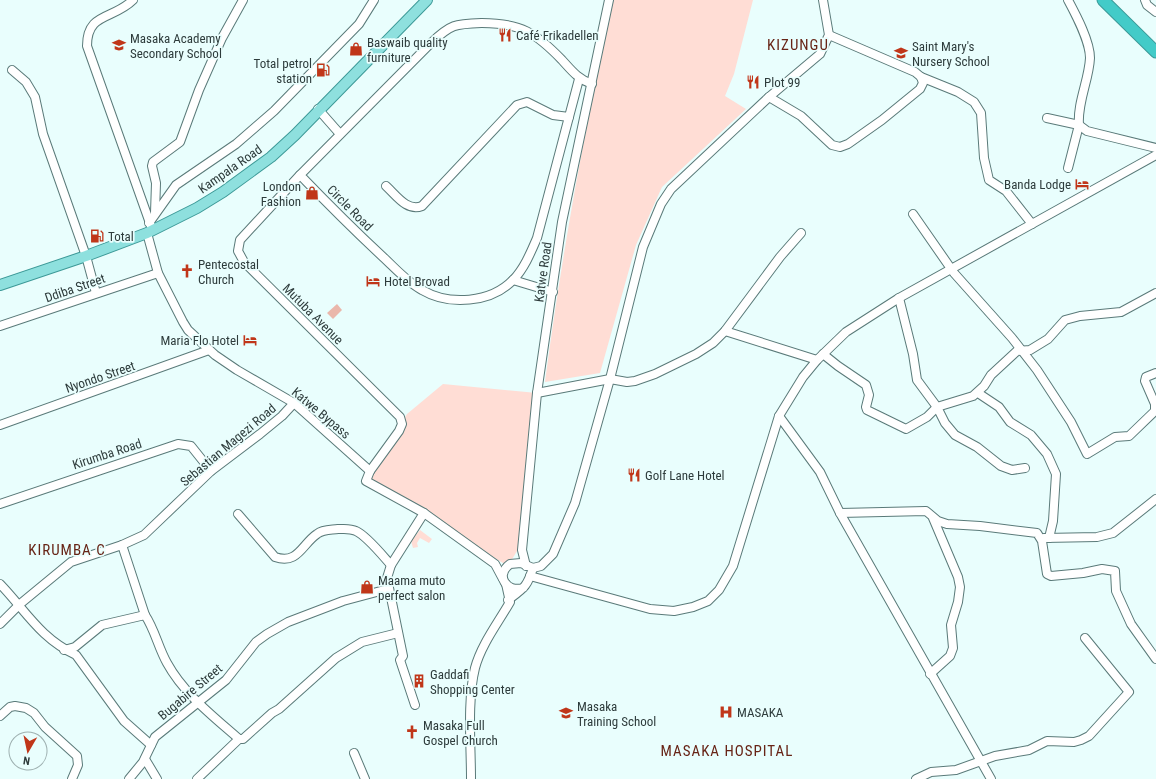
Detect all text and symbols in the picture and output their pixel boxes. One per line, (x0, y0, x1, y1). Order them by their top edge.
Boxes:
restaurant icon: Café Frikadellen (497, 27, 513, 43)
place label: Café Frikadellen (516, 28, 599, 43)
place label: Masaka Academy Secondary School (130, 31, 222, 61)
place label: Baswaib quality furniture (367, 35, 448, 65)
district label: KIZUNGU (767, 36, 829, 54)
school or university icon: Masaka Academy Secondary School (111, 37, 127, 53)
place label: Saint Mary's Nursery School (912, 39, 990, 69)
shop icon: Baswaib quality furniture (348, 41, 364, 57)
school or university icon: Saint Mary's Nursery School (893, 45, 909, 61)
place label: Total petrol station (254, 56, 312, 86)
fuel station icon: Total petrol station (315, 62, 331, 78)
restaurant icon: Plot 99 (745, 74, 761, 90)
place label: Plot 99 (764, 75, 800, 90)
street label: Kampala Road (195, 142, 265, 196)
hotel icon: Banda Lodge (1074, 176, 1090, 192)
place label: Banda Lodge (1004, 177, 1071, 192)
place label: London Fashion (261, 179, 301, 209)
street label: Circle Road (324, 182, 376, 234)
shop icon: London Fashion (304, 185, 320, 201)
fuel station icon: Total (89, 228, 105, 244)
place label: Total (108, 229, 134, 244)
street label: Katwe Road (531, 241, 555, 303)
place label: Pentecostal Church (198, 257, 259, 287)
church icon: Pentecostal Church (179, 263, 195, 279)
street label: Ddiba Street (43, 271, 107, 305)
hotel icon: Hotel Brovad (365, 273, 381, 289)
place label: Hotel Brovad (384, 274, 450, 289)
street label: Mutuba Avenue (280, 281, 346, 347)
hotel icon: Maria Flo Hotel (242, 332, 258, 348)
place label: Maria Flo Hotel (161, 333, 239, 348)
street label: Nyondo Street (63, 358, 137, 396)
street label: Katwe Bypass (289, 384, 353, 442)
street label: Sebastian Magezi Road (177, 401, 279, 489)
street label: Kirumba Road (71, 436, 143, 472)
restaurant icon: Golf Lane Hotel (626, 467, 642, 483)
place label: Golf Lane Hotel (645, 468, 725, 483)
district label: KIRUMBA C (28, 541, 106, 559)
place label: Maama muto perfect salon (378, 573, 446, 603)
shop icon: Maama muto perfect salon (359, 579, 375, 595)
street label: Bugabire Street (155, 661, 225, 723)
place label: Gaddafi Shopping Center (430, 667, 515, 697)
building icon: Gaddafi Shopping Center (411, 673, 427, 689)
place label: Masaka Training School (577, 699, 656, 729)
hospital icon: MASAKA (718, 704, 734, 720)
school or university icon: Masaka Training School (558, 705, 574, 721)
place label: MASAKA (737, 705, 784, 720)
place label: Masaka Full Gospel Church (423, 718, 498, 748)
church icon: Masaka Full Gospel Church (404, 724, 420, 740)
north arrow (8, 731, 48, 771)
district label: MASAKA HOSPITAL (661, 742, 793, 760)
text: N (22, 753, 31, 767)

